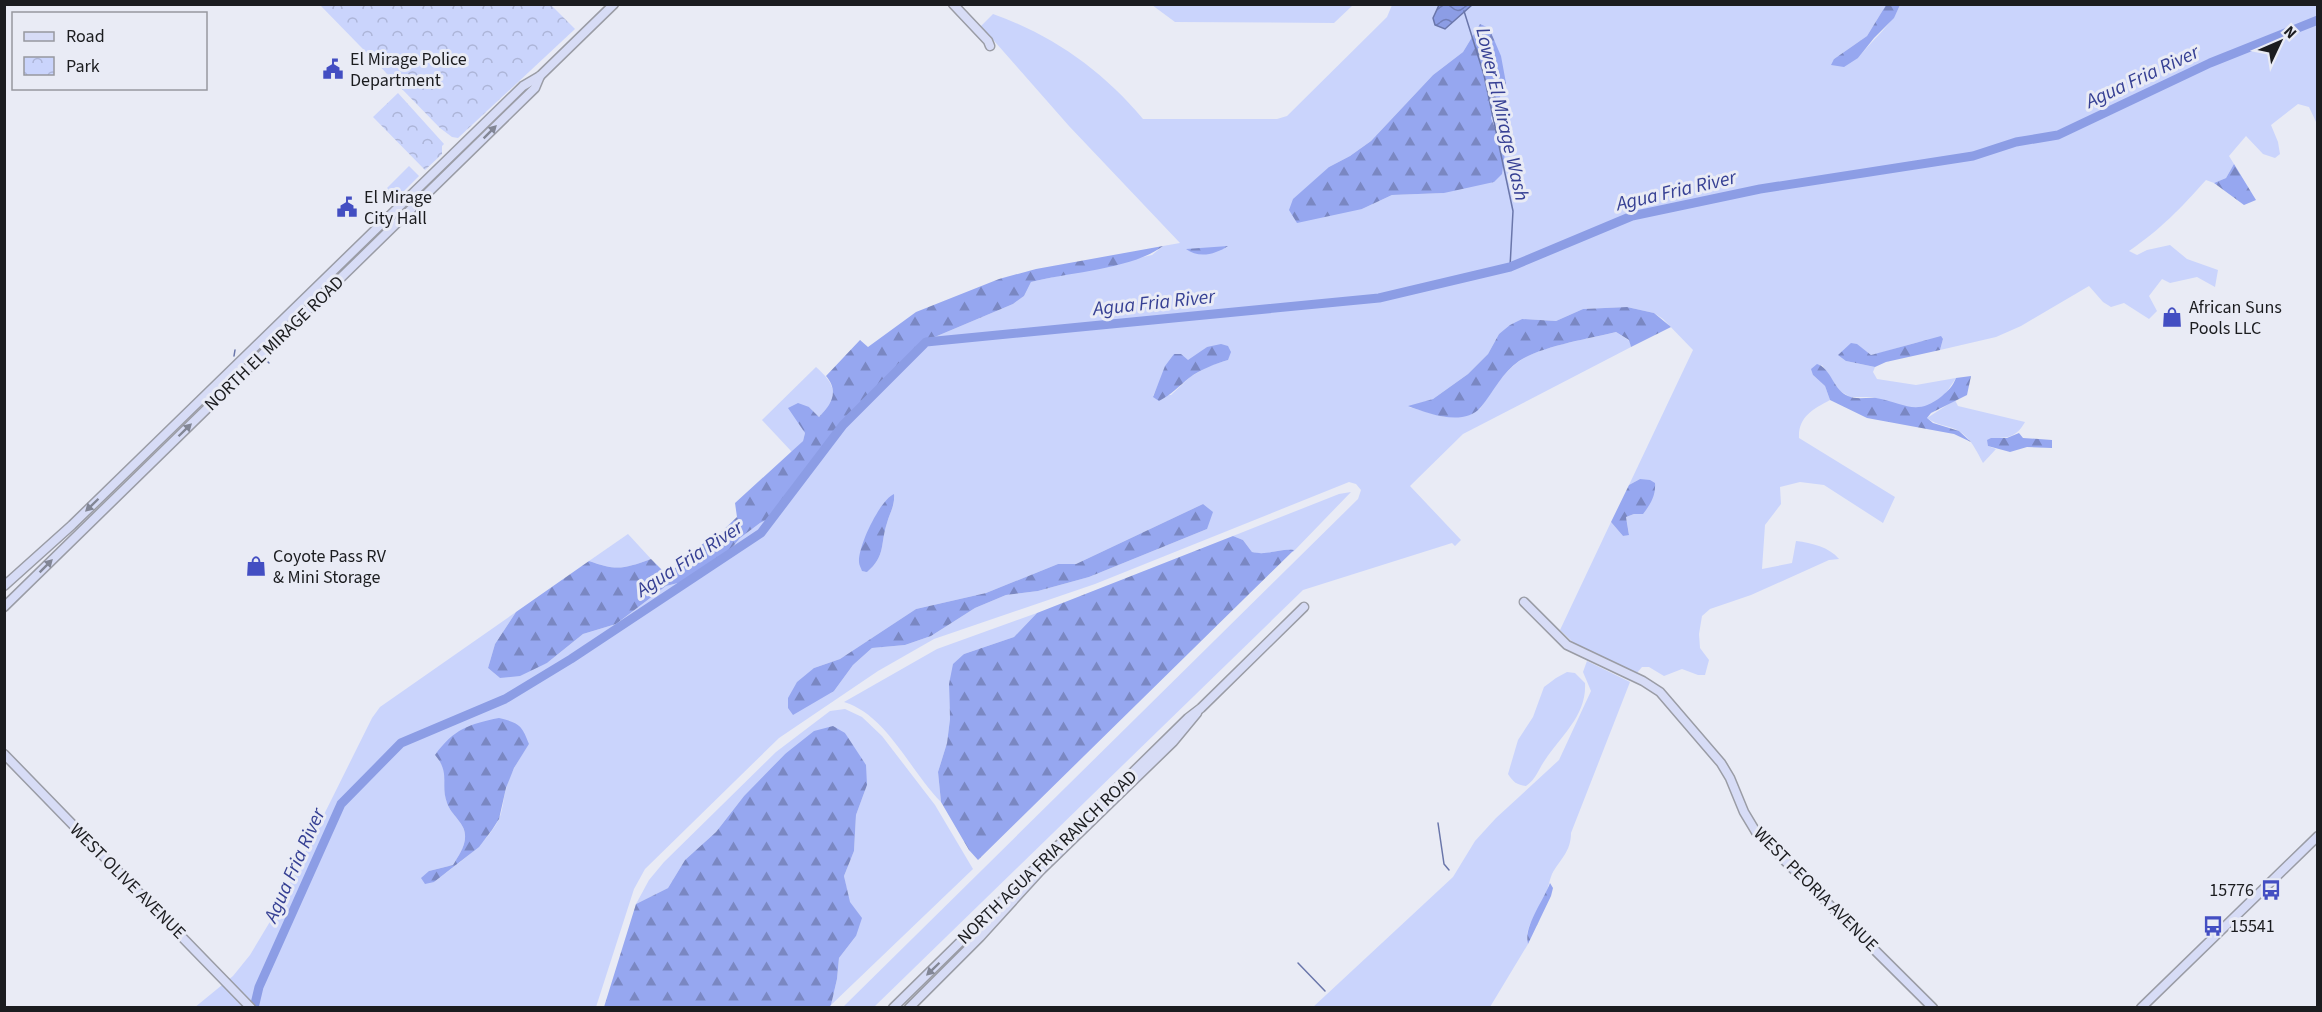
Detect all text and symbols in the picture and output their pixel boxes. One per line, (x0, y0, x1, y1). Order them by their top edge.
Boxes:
legend (12, 12, 207, 90)
north arrow (2250, 12, 2310, 72)
text: N (2278, 21, 2302, 44)
text: Road (66, 24, 105, 49)
water label: Lower El Mirage Wash (1468, 25, 1536, 204)
water label: Agua Fria River (2079, 38, 2205, 116)
place label: El Mirage Police Department (350, 47, 467, 93)
text: Park (66, 54, 100, 79)
public building icon: El Mirage Police Department (321, 57, 345, 81)
one-way arrow (483, 126, 497, 140)
water label: Agua Fria River (1611, 163, 1740, 219)
place label: El Mirage City Hall (364, 185, 432, 231)
public building icon: El Mirage City Hall (335, 195, 359, 219)
street label: NORTH EL MIRAGE ROAD (199, 270, 350, 417)
water label: Agua Fria River (1090, 283, 1218, 324)
place label: African Suns Pools LLC (2189, 295, 2282, 341)
shop icon: African Suns Pools LLC (2160, 305, 2184, 329)
one-way arrow (178, 423, 192, 437)
one-way arrow (86, 498, 100, 512)
water label: Agua Fria River (629, 513, 749, 605)
place label: Coyote Pass RV & Mini Storage (273, 544, 387, 590)
shop icon: Coyote Pass RV & Mini Storage (244, 554, 268, 578)
one-way arrow (39, 560, 53, 574)
street label: NORTH AGUA FRIA RANCH ROAD (952, 765, 1143, 950)
water label: Agua Fria River (256, 803, 333, 929)
street label: WEST OLIVE AVENUE (64, 818, 191, 945)
street label: WEST PEORIA AVENUE (1748, 821, 1884, 957)
place label: 15776 (2209, 878, 2254, 903)
bus stop icon: 15776 (2259, 878, 2283, 902)
bus stop icon: 15541 (2201, 914, 2225, 938)
place label: 15541 (2230, 914, 2275, 939)
one-way arrow (926, 962, 940, 976)

